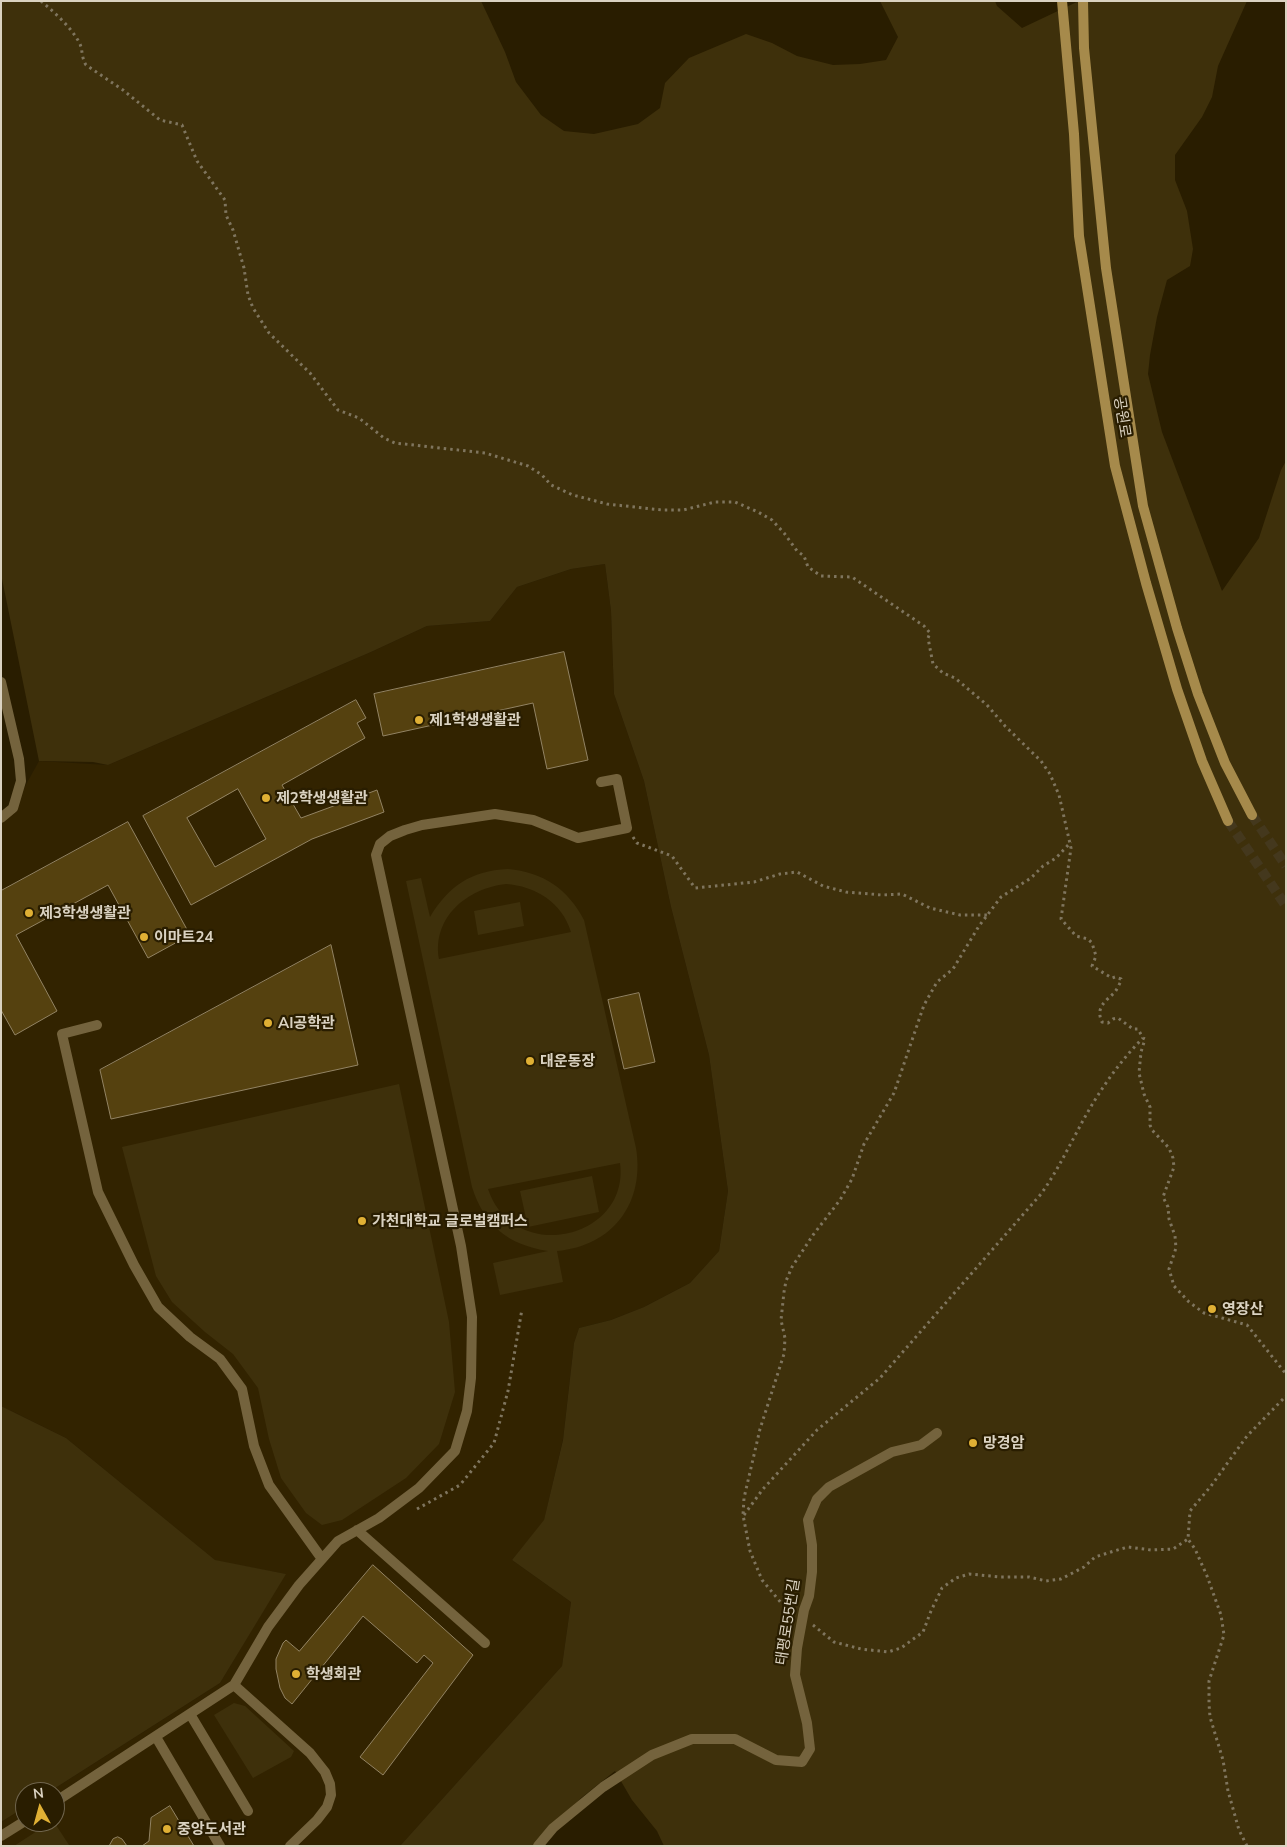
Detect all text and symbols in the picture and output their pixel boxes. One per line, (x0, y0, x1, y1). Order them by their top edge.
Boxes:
street label: 공원로 (1110, 395, 1134, 439)
place label: 제1학생생활관 (429, 711, 521, 729)
marker: 제1학생생활관 (413, 714, 425, 726)
place label: 제2학생생활관 (276, 789, 368, 807)
marker: 제2학생생활관 (260, 792, 272, 804)
place label: 제3학생생활관 (39, 904, 131, 922)
marker: 제3학생생활관 (23, 907, 35, 919)
place label: 이마트24 (154, 928, 213, 946)
marker: 이마트24 (138, 931, 150, 943)
place label: AI공학관 (278, 1014, 335, 1032)
marker: AI공학관 (262, 1017, 274, 1029)
place label: 대운동장 (540, 1052, 595, 1070)
marker: 대운동장 (524, 1055, 536, 1067)
place label: 가천대학교 글로벌캠퍼스 (372, 1212, 528, 1230)
marker: 가천대학교 글로벌캠퍼스 (356, 1215, 368, 1227)
place label: 영장산 (1222, 1300, 1263, 1318)
marker: 영장산 (1206, 1303, 1218, 1315)
place label: 망경암 (983, 1434, 1024, 1452)
marker: 망경암 (967, 1437, 979, 1449)
street label: 태평로55번길 (772, 1578, 804, 1666)
place label: 학생회관 (306, 1665, 361, 1683)
marker: 학생회관 (290, 1668, 302, 1680)
north arrow (15, 1782, 65, 1832)
text: N (32, 1784, 45, 1803)
place label: 중앙도서관 (177, 1820, 246, 1838)
marker: 중앙도서관 (161, 1823, 173, 1835)

